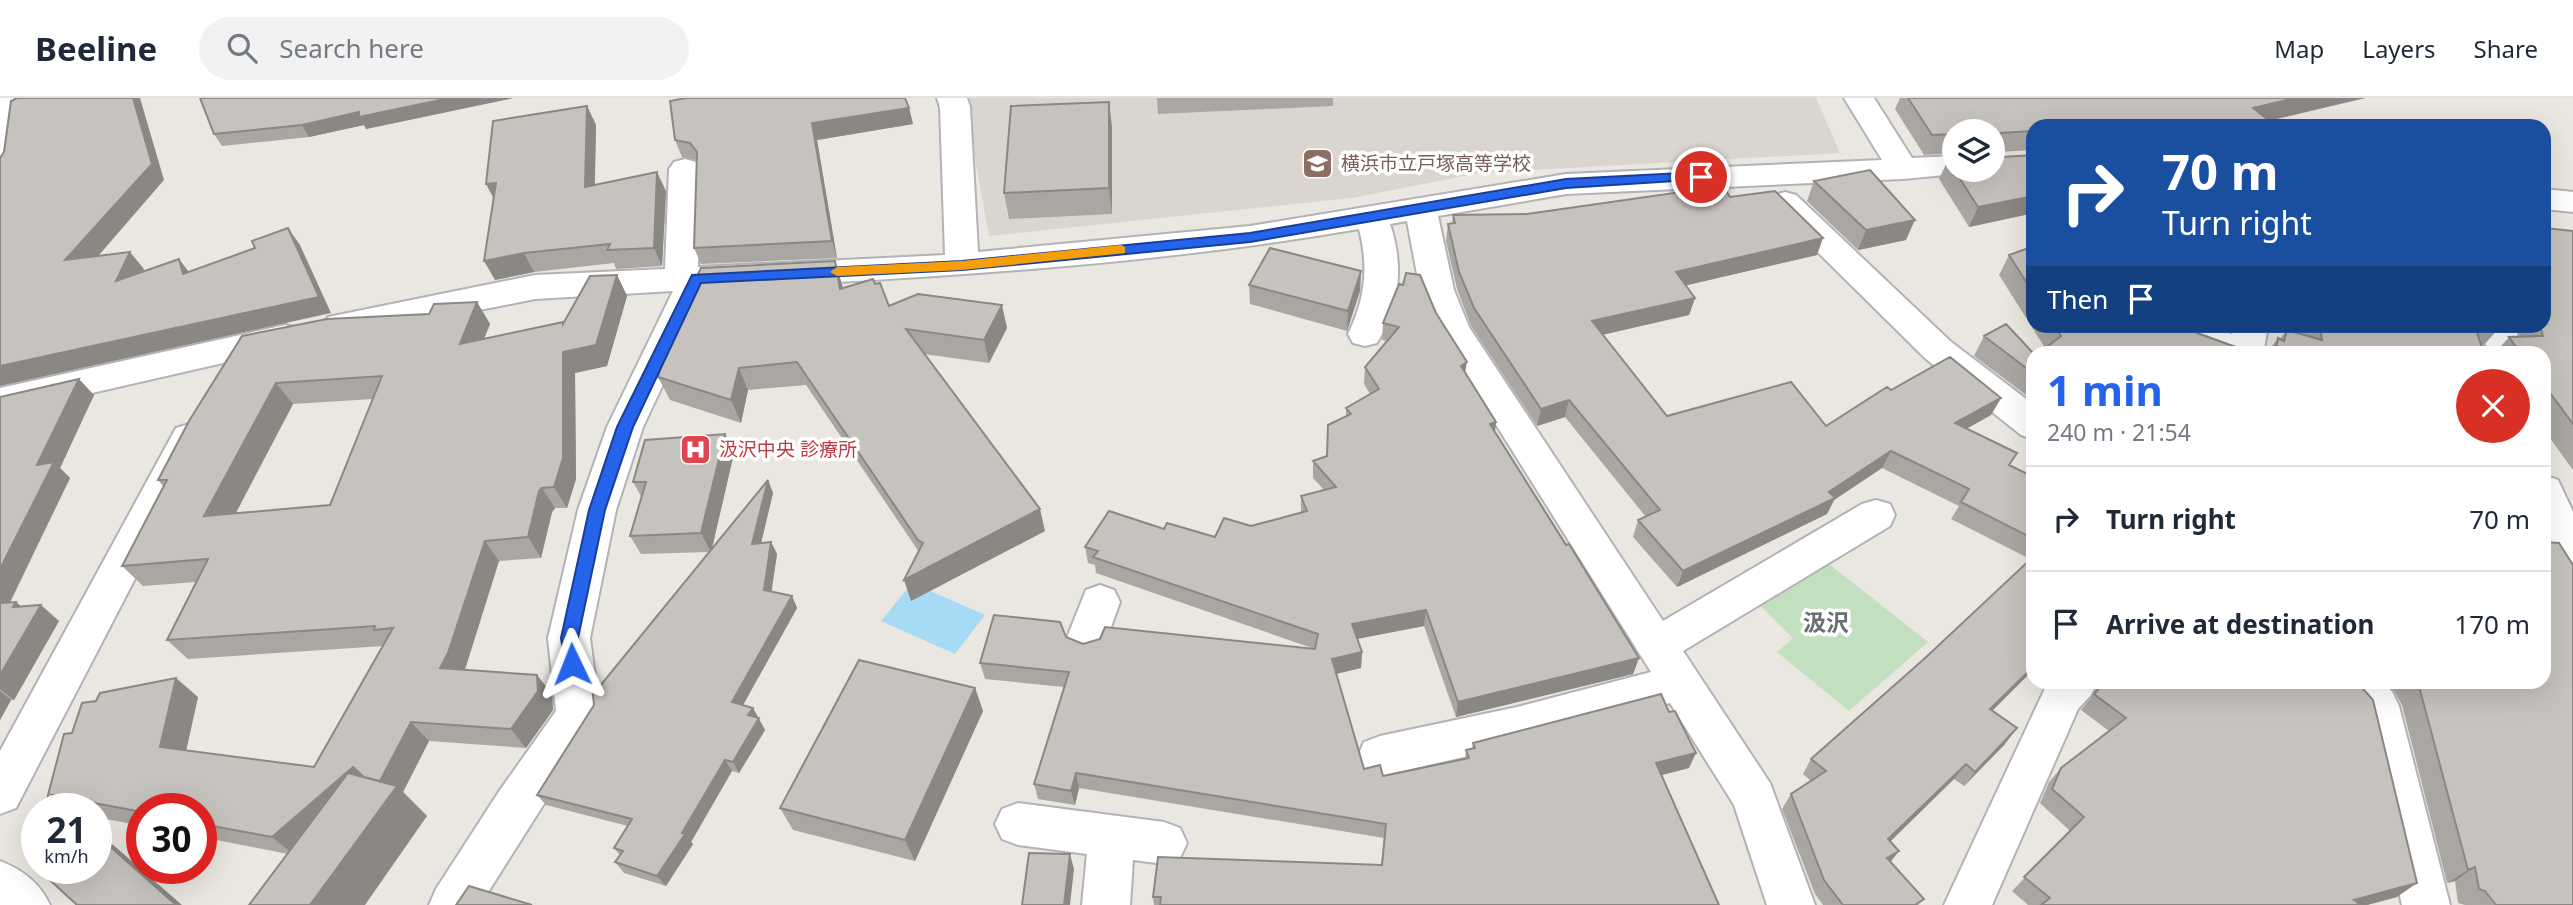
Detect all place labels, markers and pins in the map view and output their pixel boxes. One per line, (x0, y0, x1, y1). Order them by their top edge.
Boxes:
school or university icon: 横浜市立戸塚高等学校 (1301, 146, 1335, 180)
pin (1671, 147, 1731, 207)
place label: 横浜市立戸塚高等学校 (1341, 150, 1531, 176)
hospital icon: 汲沢中央 診療所 (679, 432, 713, 466)
place label: 汲沢中央 診療所 (719, 436, 857, 462)

